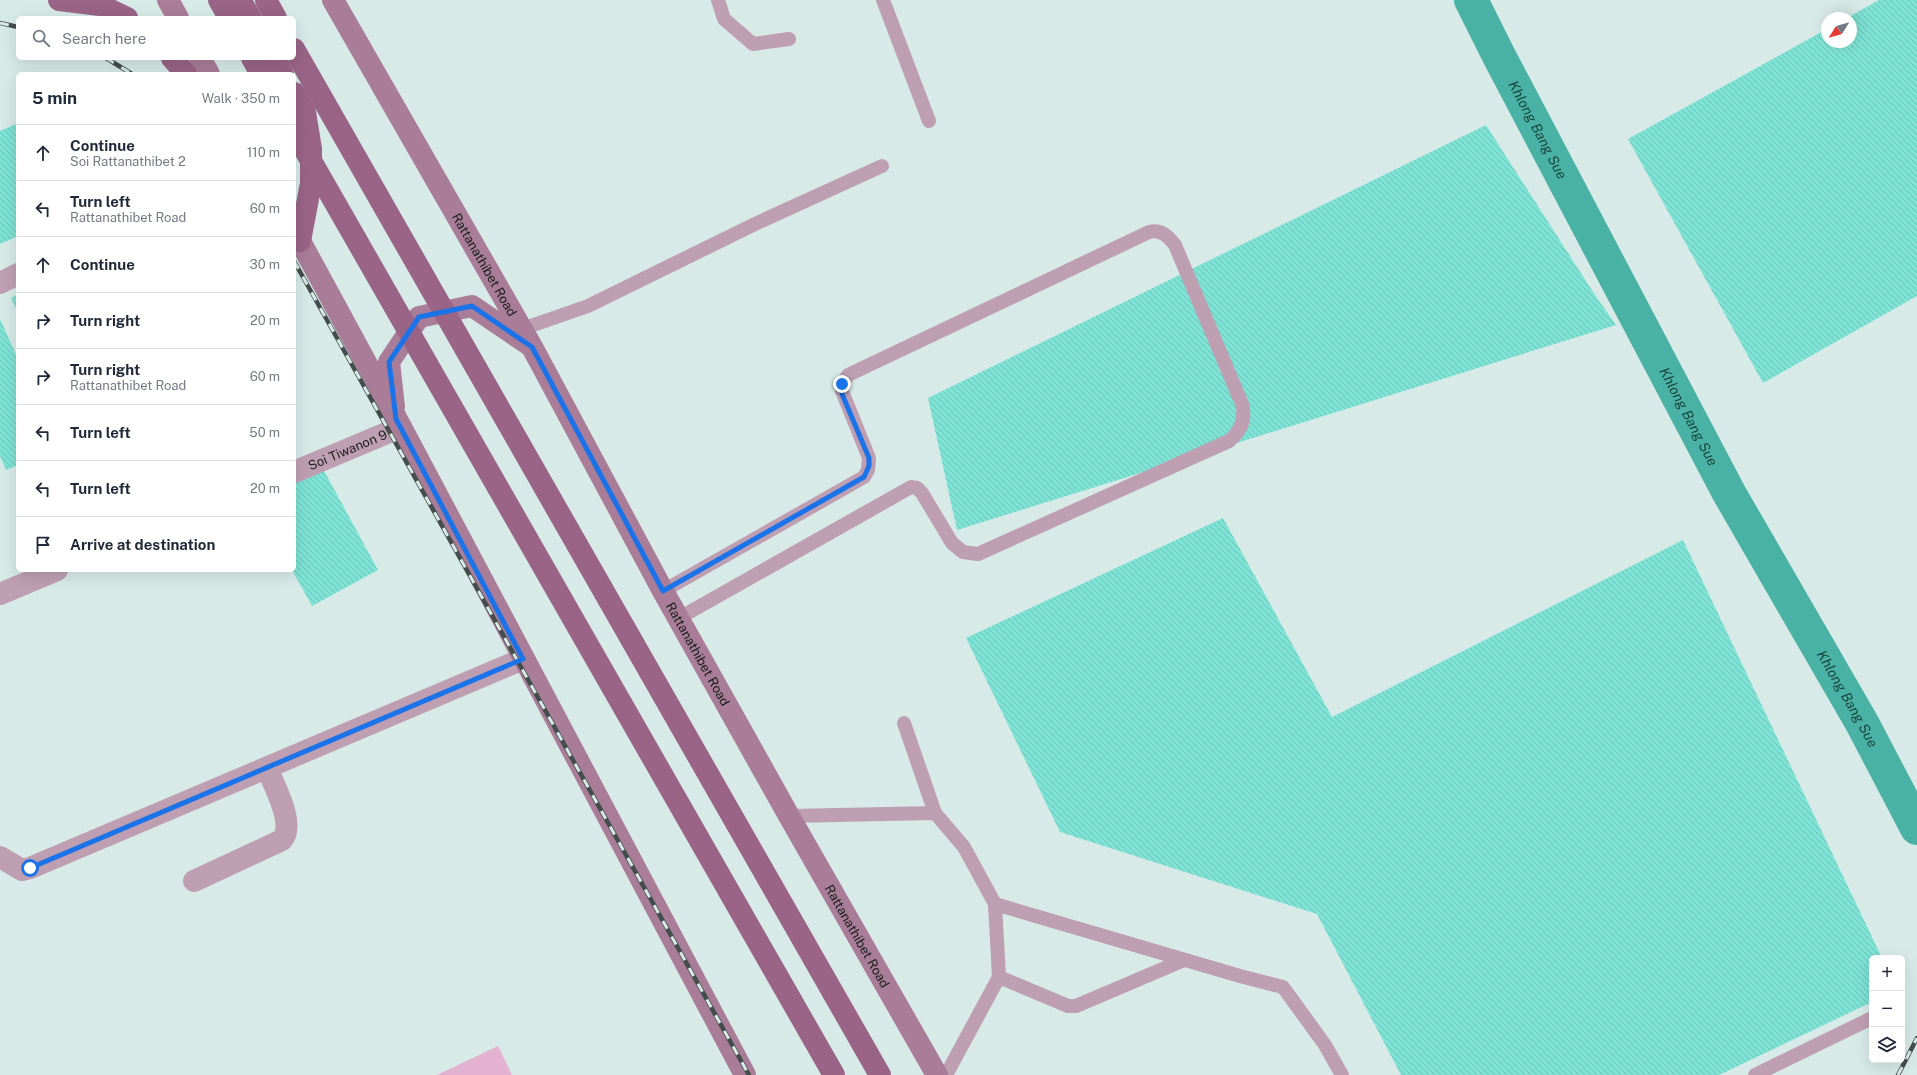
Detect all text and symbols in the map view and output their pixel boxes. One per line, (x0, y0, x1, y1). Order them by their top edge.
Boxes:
north arrow (1821, 12, 1857, 48)
search box (16, 16, 296, 60)
icon: search (30, 27, 52, 49)
text: Search here (62, 30, 146, 47)
water label: Khlong Bang Sue (1505, 78, 1570, 182)
text: 5 min (32, 88, 77, 108)
text: Walk · 350 m (202, 91, 280, 106)
text: Continue (70, 137, 135, 154)
icon: ahead (32, 142, 54, 164)
text: 110 m (247, 145, 280, 160)
text: Soi Rattanathibet 2 (70, 154, 186, 169)
text: Turn left (70, 193, 131, 210)
icon: left (32, 198, 54, 220)
text: 60 m (250, 201, 280, 216)
text: Rattanathibet Road (70, 210, 186, 225)
street label: Rattanathibet Road (449, 210, 520, 319)
icon: ahead (32, 254, 54, 276)
text: Continue (70, 256, 135, 273)
text: 30 m (250, 257, 280, 272)
icon: right (32, 310, 54, 332)
text: Turn right (70, 312, 140, 329)
text: 20 m (250, 313, 280, 328)
text: Turn right (70, 361, 140, 378)
water label: Khlong Bang Sue (1656, 365, 1721, 469)
icon: right (32, 366, 54, 388)
text: 60 m (250, 369, 280, 384)
route end (833, 375, 851, 393)
text: Rattanathibet Road (70, 378, 186, 393)
icon: left (32, 422, 54, 444)
text: Turn left (70, 424, 131, 441)
text: 50 m (249, 425, 280, 440)
street label: Soi Tiwanon 9 (306, 426, 389, 473)
icon: left (32, 478, 54, 500)
text: Turn left (70, 480, 131, 497)
text: 20 m (250, 481, 280, 496)
icon: arrive (32, 534, 54, 556)
text: Arrive at destination (70, 536, 215, 553)
street label: Rattanathibet Road (663, 599, 733, 708)
water label: Khlong Bang Sue (1814, 648, 1881, 750)
route start (21, 859, 39, 877)
street label: Rattanathibet Road (822, 882, 893, 990)
map controls (1869, 955, 1905, 1063)
button: + (1869, 955, 1905, 991)
button: − (1869, 991, 1905, 1027)
button: layers (1869, 1027, 1905, 1063)

